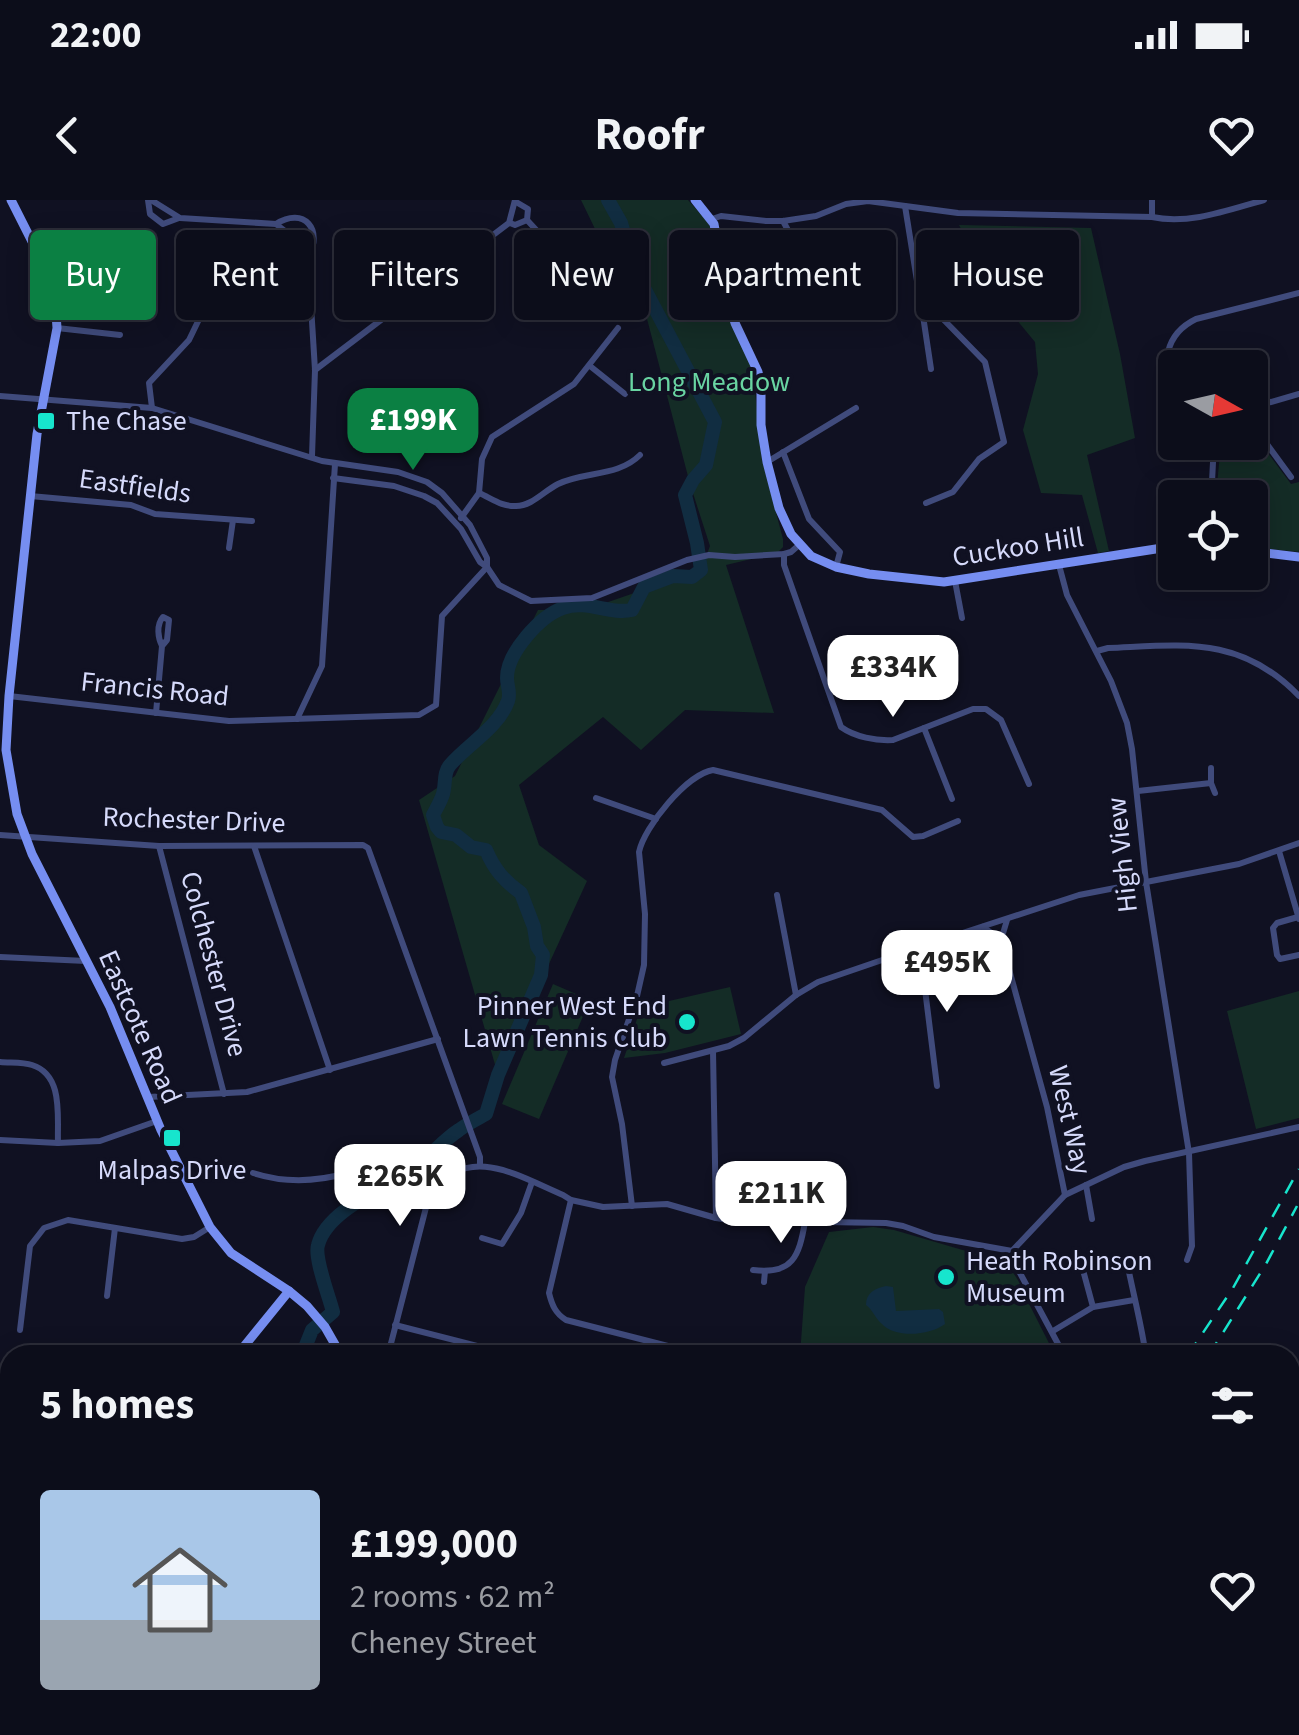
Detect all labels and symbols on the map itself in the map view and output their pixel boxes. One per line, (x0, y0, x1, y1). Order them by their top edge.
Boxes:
north arrow (1158, 350, 1268, 460)
park label: Long Meadow (628, 362, 790, 402)
pin: £199K (343, 388, 483, 473)
place label: The Chase (66, 401, 187, 441)
marker: The Chase (35, 410, 57, 432)
street label: Eastfields (76, 458, 194, 514)
street label: Cuckoo Hill (949, 517, 1087, 577)
pin: £334K (823, 635, 963, 720)
street label: Francis Road (79, 661, 231, 717)
street label: High View (1096, 795, 1148, 915)
street label: Rochester Drive (102, 797, 286, 843)
street label: Colchester Drive (170, 867, 258, 1061)
pin: £495K (877, 930, 1017, 1015)
street label: Eastcote Road (88, 944, 192, 1110)
place label: Pinner West End Lawn Tennis Club (462, 986, 667, 1058)
marker: Pinner West End Lawn Tennis Club (676, 1011, 698, 1033)
street label: West Way (1038, 1061, 1102, 1179)
marker: Malpas Drive (161, 1127, 183, 1149)
pin: £265K (330, 1144, 470, 1229)
place label: Malpas Drive (98, 1150, 246, 1190)
pin: £211K (711, 1161, 851, 1246)
place label: Heath Robinson Museum (966, 1241, 1153, 1313)
marker: Heath Robinson Museum (935, 1266, 957, 1288)

